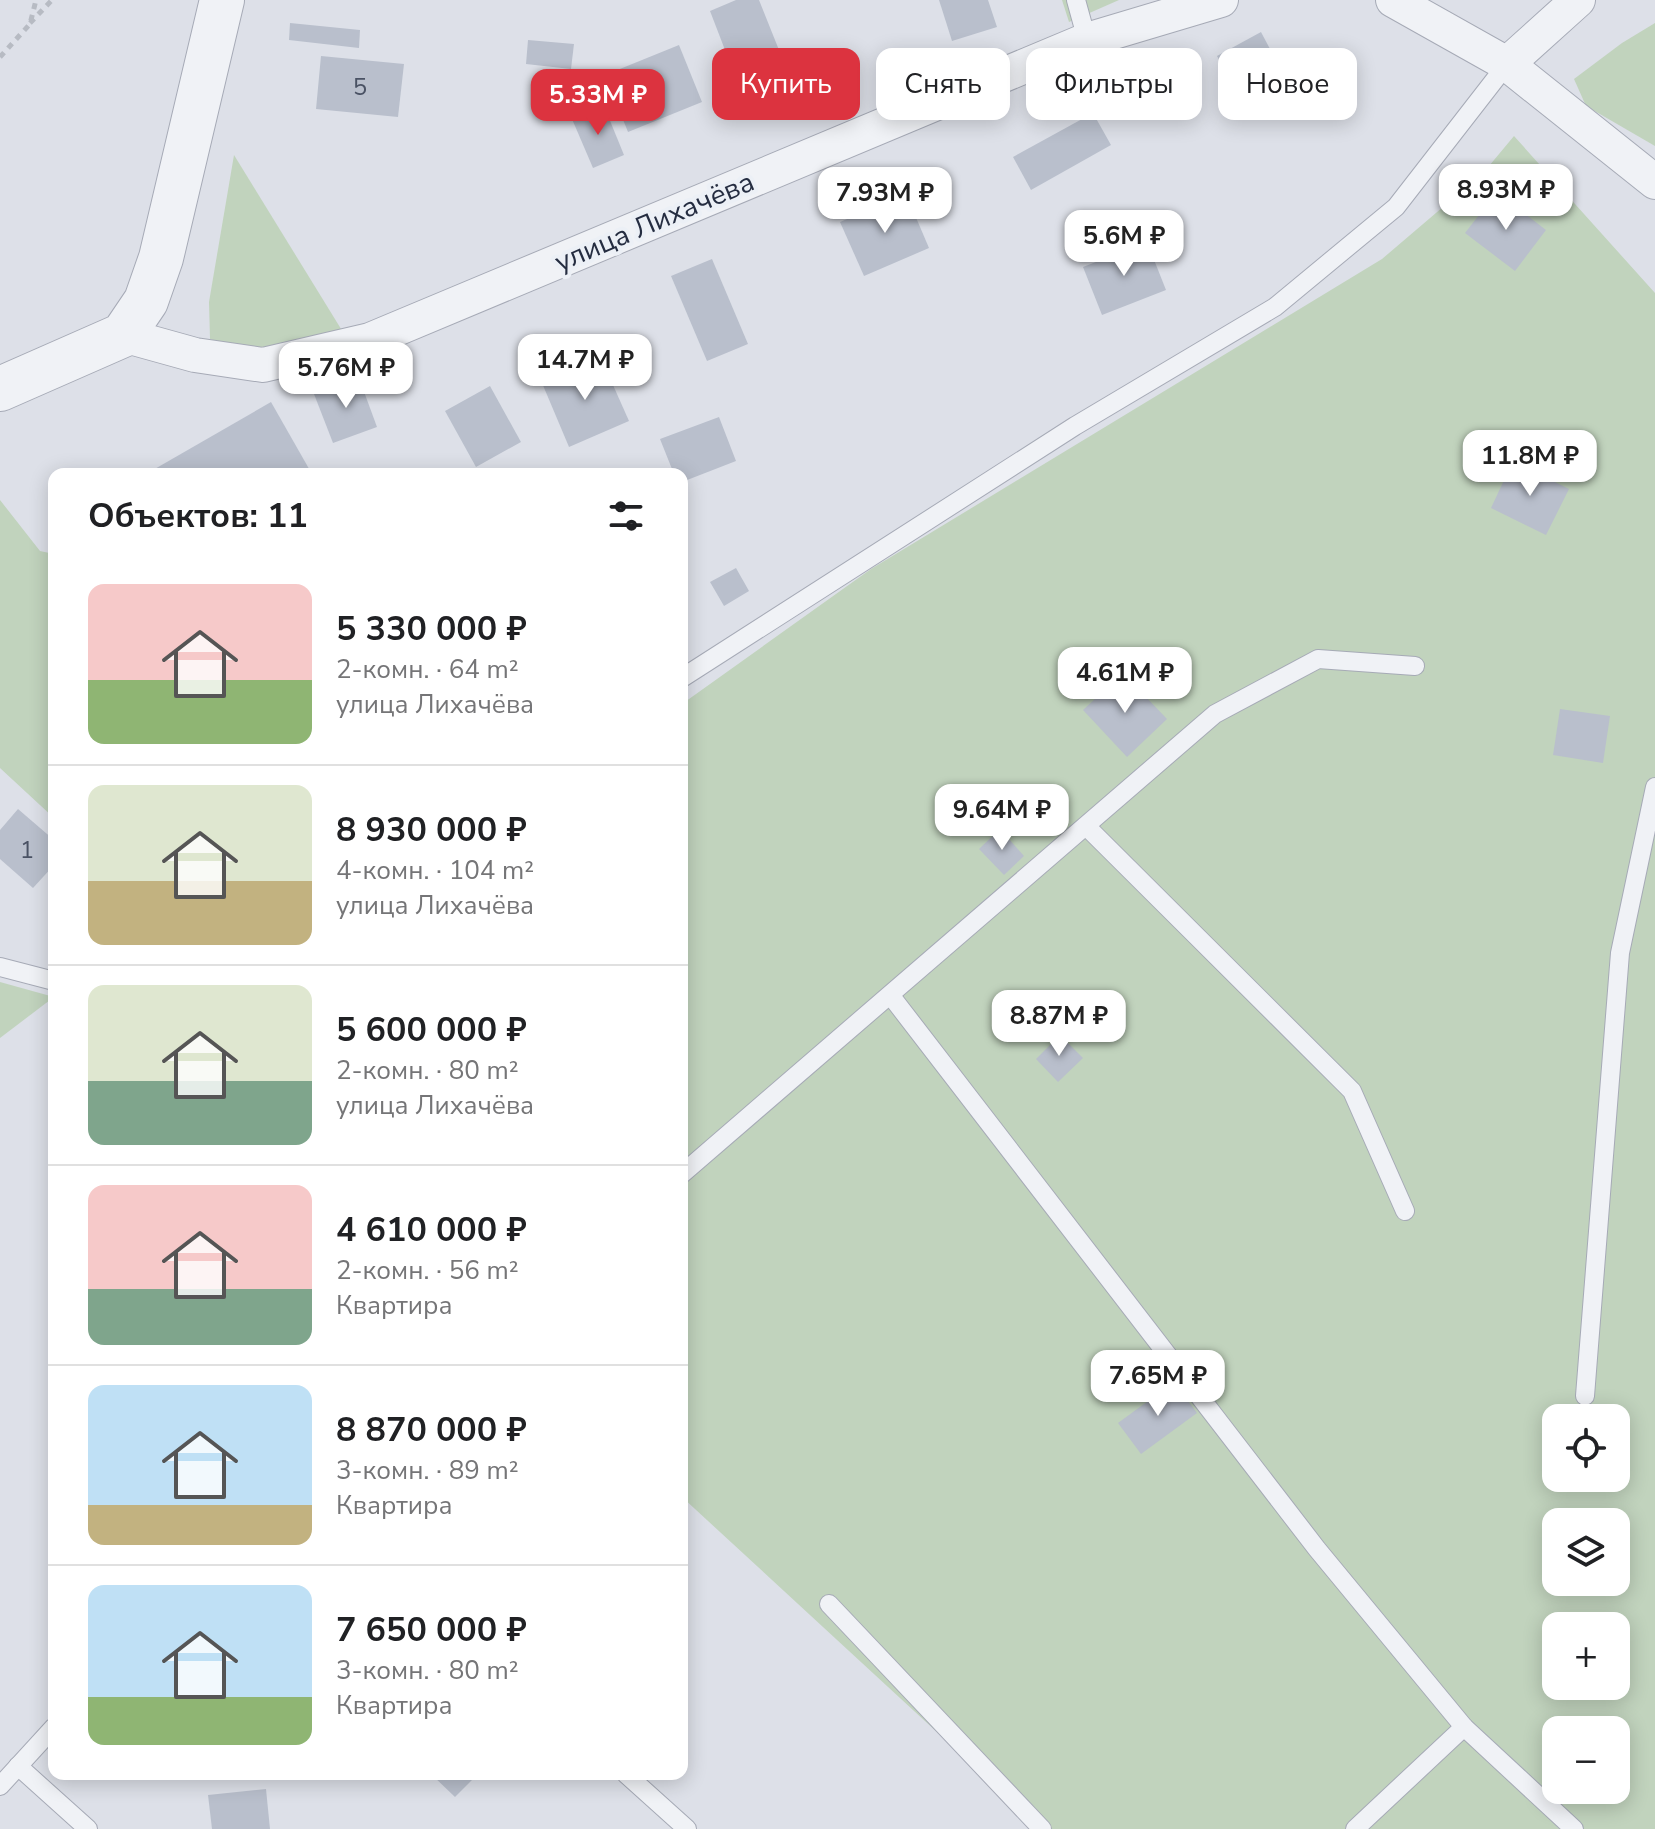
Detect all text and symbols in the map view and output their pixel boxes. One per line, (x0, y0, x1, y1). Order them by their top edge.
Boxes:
chip: Купить (712, 48, 860, 120)
chip: Снять (876, 48, 1010, 120)
chip: Фильтры (1026, 48, 1202, 120)
chip: Новое (1218, 48, 1357, 120)
pin: 5.33M ₽ (524, 69, 672, 137)
house number: 5 (353, 71, 367, 103)
text: 5.33M ₽ (549, 77, 647, 112)
street label: улица Лихачёва (549, 163, 760, 281)
pin: 8.93M ₽ (1432, 164, 1580, 232)
pin: 7.93M ₽ (811, 167, 959, 235)
text: 8.93M ₽ (1457, 172, 1555, 207)
text: 7.93M ₽ (836, 175, 934, 210)
pin: 5.6M ₽ (1059, 210, 1189, 278)
text: 5.6M ₽ (1083, 218, 1165, 253)
pin: 14.7M ₽ (511, 334, 659, 402)
pin: 5.76M ₽ (272, 342, 420, 410)
text: 14.7M ₽ (536, 342, 634, 377)
text: 5.76M ₽ (297, 350, 395, 385)
pin: 11.8M ₽ (1456, 430, 1604, 498)
text: 11.8M ₽ (1481, 438, 1579, 473)
text: Объектов: 11 (88, 493, 308, 539)
icon: filters (604, 494, 648, 538)
text: 5 330 000 ₽ (336, 606, 527, 652)
icon: home (152, 616, 248, 712)
pin: 4.61M ₽ (1051, 647, 1199, 715)
text: 2-комн. · 64 m² (336, 652, 519, 687)
text: 4.61M ₽ (1076, 655, 1174, 690)
text: улица Лихачёва (336, 687, 534, 722)
pin: 9.64M ₽ (928, 784, 1076, 852)
text: 9.64M ₽ (953, 792, 1051, 827)
text: 8 930 000 ₽ (336, 807, 527, 853)
icon: home (152, 817, 248, 913)
house number: 1 (20, 834, 34, 866)
text: 4-комн. · 104 m² (336, 853, 534, 888)
text: улица Лихачёва (336, 888, 534, 923)
pin: 8.87M ₽ (985, 990, 1133, 1058)
text: 8.87M ₽ (1010, 998, 1108, 1033)
text: 5 600 000 ₽ (336, 1007, 527, 1053)
icon: home (152, 1017, 248, 1113)
text: 2-комн. · 80 m² (336, 1053, 519, 1088)
text: улица Лихачёва (336, 1088, 534, 1123)
text: 4 610 000 ₽ (336, 1207, 527, 1253)
icon: home (152, 1217, 248, 1313)
text: 2-комн. · 56 m² (336, 1253, 519, 1288)
text: Квартира (336, 1288, 452, 1323)
pin: 7.65M ₽ (1084, 1350, 1232, 1418)
text: 7.65M ₽ (1109, 1358, 1207, 1393)
map controls (1542, 1404, 1630, 1804)
button: locate (1542, 1404, 1630, 1492)
text: 8 870 000 ₽ (336, 1407, 527, 1453)
icon: home (152, 1417, 248, 1513)
text: 3-комн. · 89 m² (336, 1453, 519, 1488)
text: Квартира (336, 1488, 452, 1523)
button: layers (1542, 1508, 1630, 1596)
text: 7 650 000 ₽ (336, 1607, 527, 1653)
button: + (1542, 1612, 1630, 1700)
icon: home (152, 1617, 248, 1713)
text: 3-комн. · 80 m² (336, 1653, 519, 1688)
text: Квартира (336, 1688, 452, 1723)
button: − (1542, 1716, 1630, 1804)

